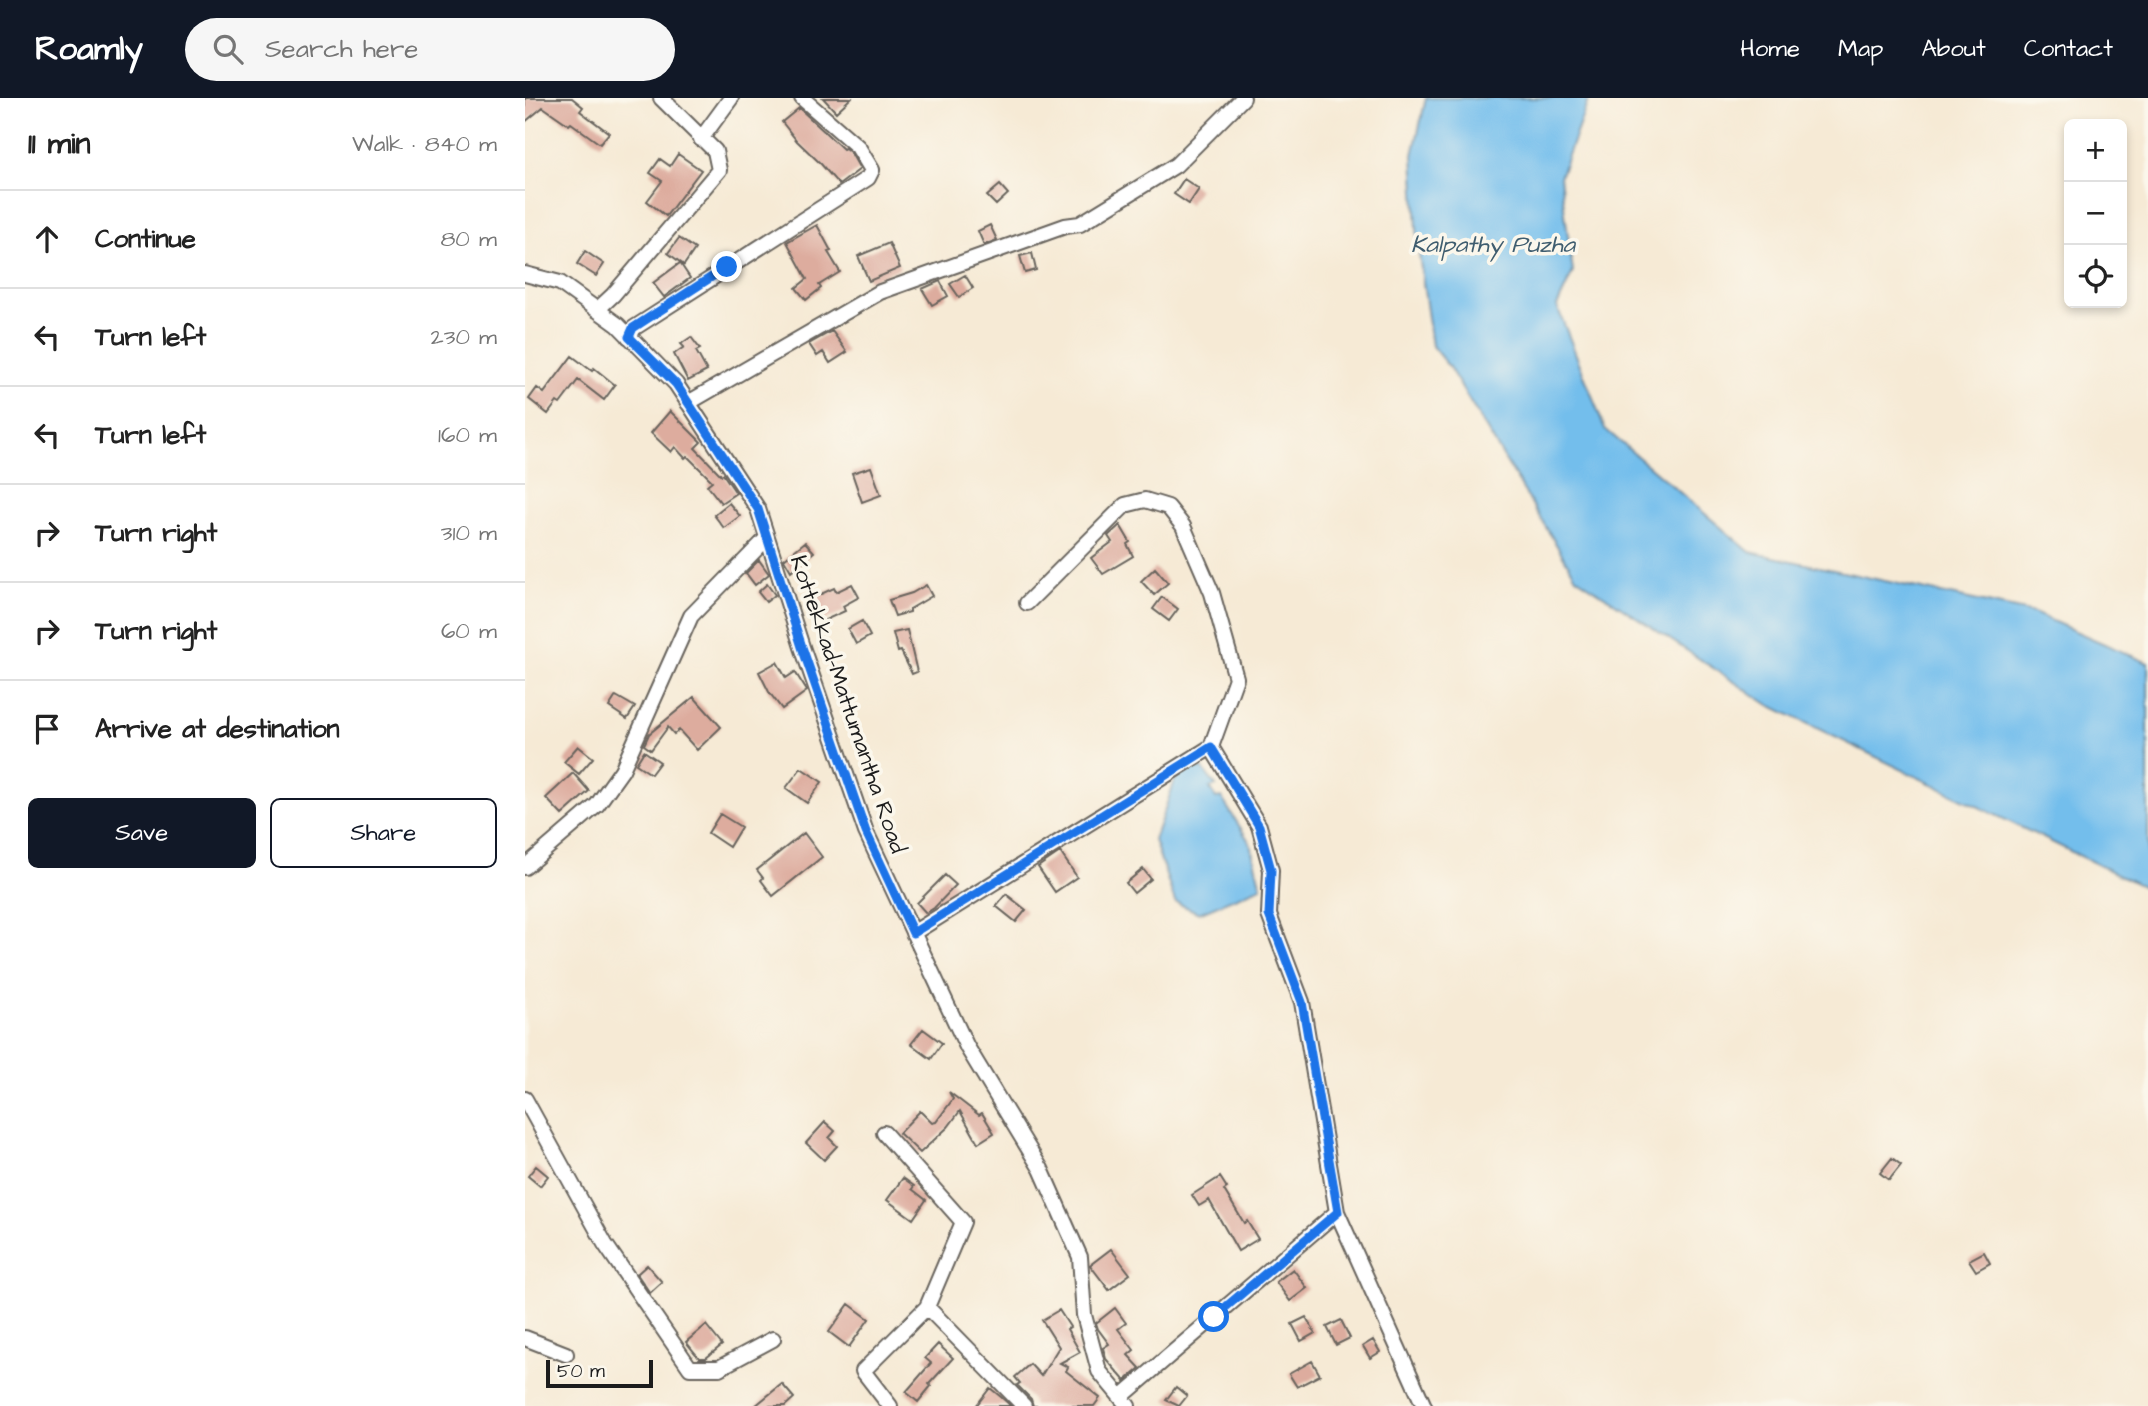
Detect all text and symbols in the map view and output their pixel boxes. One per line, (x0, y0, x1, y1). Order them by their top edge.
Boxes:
search box (185, 18, 675, 81)
text: Roamly (35, 26, 143, 72)
icon: search (209, 30, 247, 68)
text: Search here (265, 31, 418, 67)
text: Home (1740, 32, 1800, 66)
text: Map (1838, 32, 1883, 66)
text: About (1921, 32, 1986, 66)
text: Contact (2024, 32, 2113, 66)
map controls (2064, 119, 2127, 308)
button: + (2064, 119, 2127, 182)
text: 11 min (28, 123, 91, 165)
text: Walk · 840 m (352, 128, 497, 160)
button: − (2064, 182, 2127, 245)
icon: ahead (28, 220, 66, 258)
text: Continue (95, 221, 196, 257)
text: 80 m (440, 223, 497, 255)
water label: Kalpathy Puzha (1411, 228, 1577, 262)
button: locate (2064, 245, 2127, 308)
route end (711, 251, 742, 282)
icon: left (28, 318, 66, 356)
text: Turn left (95, 319, 206, 355)
text: 230 m (431, 321, 497, 353)
icon: left (28, 416, 66, 454)
text: Turn left (95, 417, 206, 453)
text: 160 m (438, 419, 497, 451)
icon: right (28, 514, 66, 552)
text: Turn right (95, 515, 217, 551)
text: 310 m (441, 517, 497, 549)
street label: Kottekkad-Mattumantha Road (782, 551, 914, 858)
icon: right (28, 612, 66, 650)
text: Turn right (95, 613, 217, 649)
text: 60 m (441, 615, 497, 647)
icon: arrive (28, 710, 66, 748)
text: Arrive at destination (95, 711, 340, 747)
button: Save (28, 798, 256, 868)
button: Share (270, 798, 497, 868)
route start (1198, 1301, 1229, 1332)
scale bar (546, 1357, 653, 1389)
text: 50 m (557, 1358, 605, 1385)

